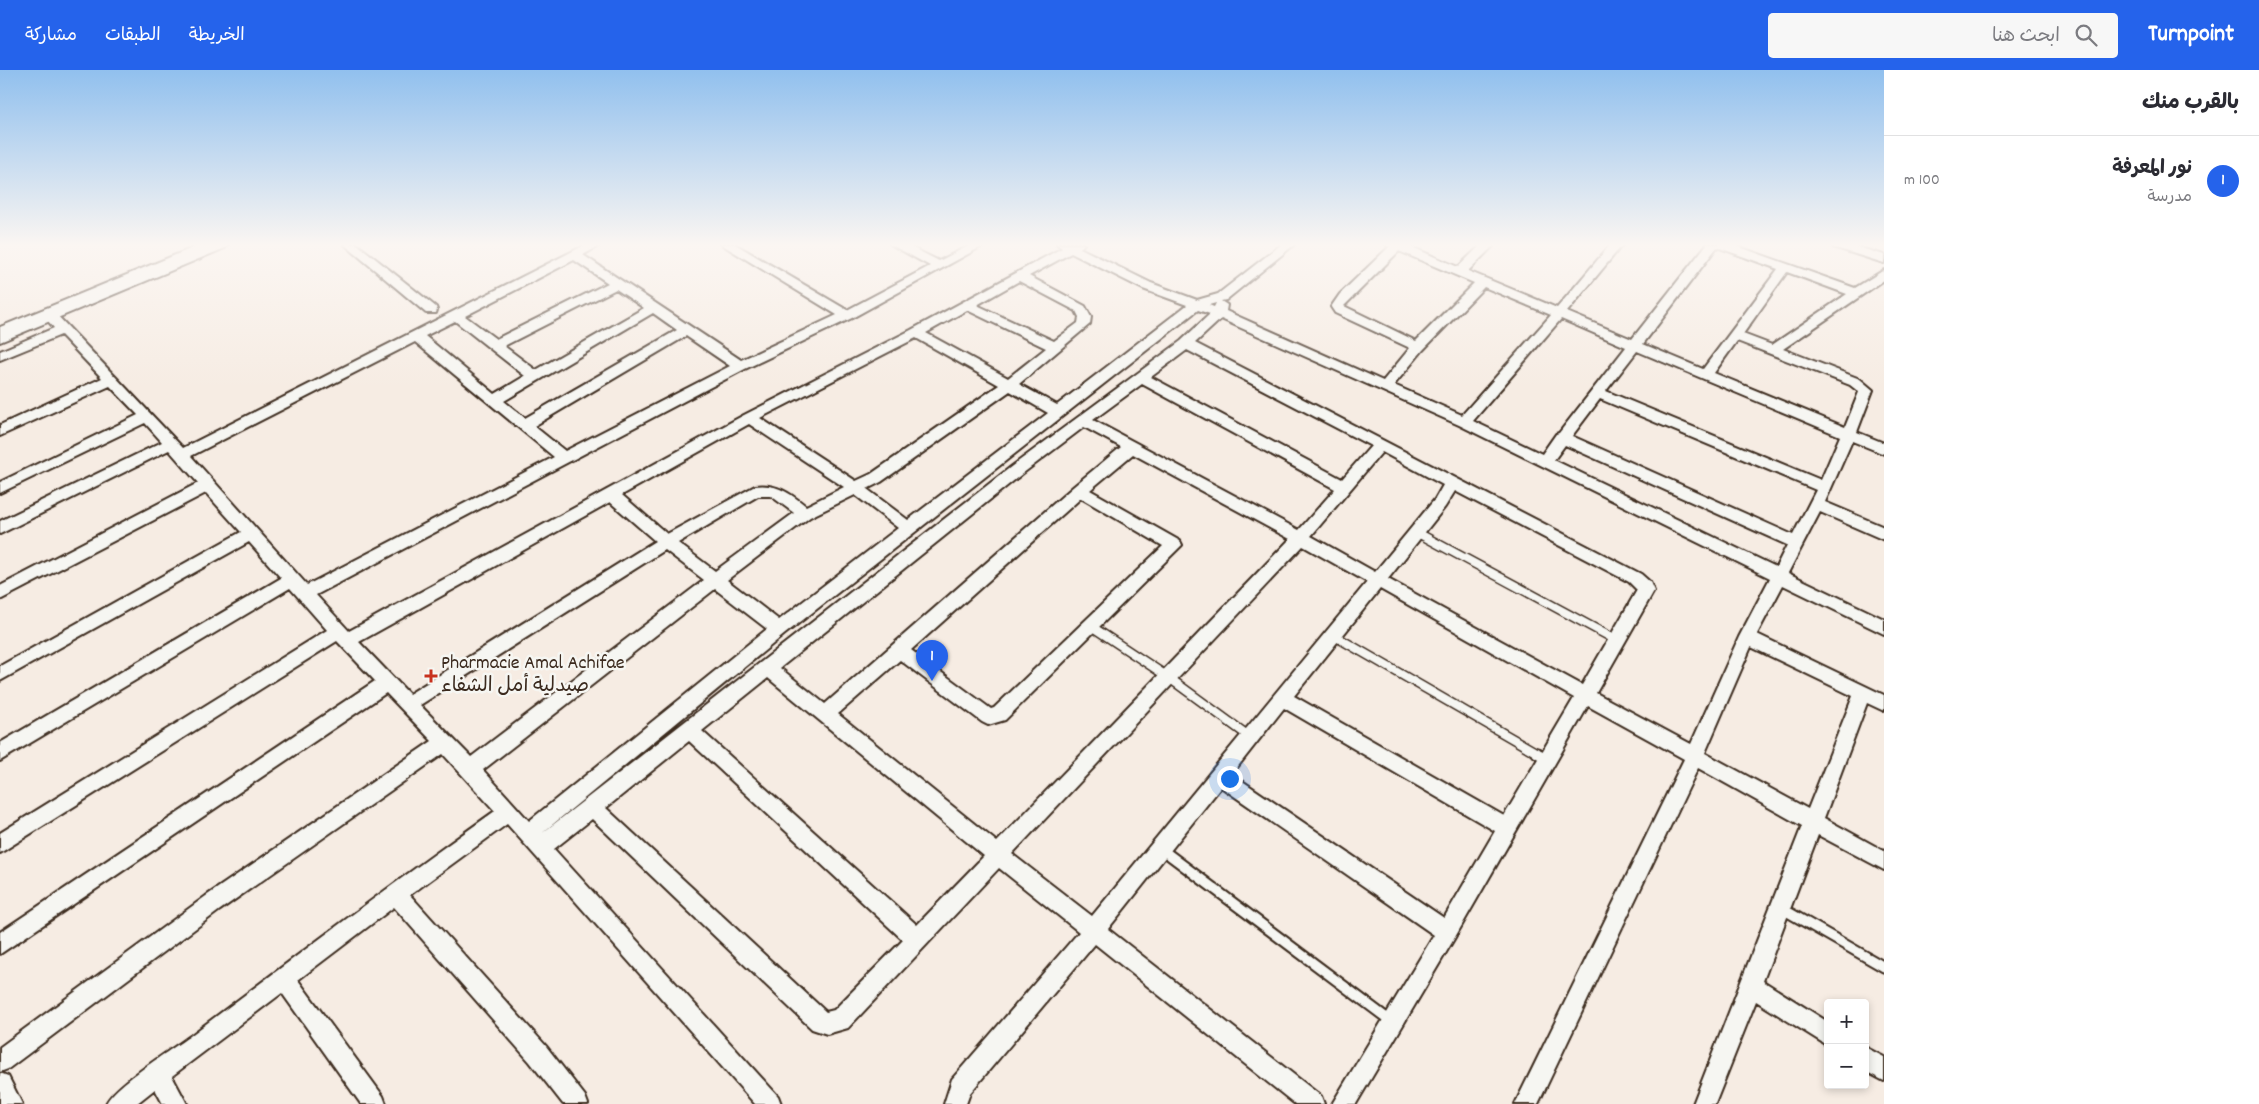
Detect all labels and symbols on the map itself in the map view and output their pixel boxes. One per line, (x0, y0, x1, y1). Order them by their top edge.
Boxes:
pin: 1 (916, 640, 948, 681)
place label: Pharmacie Amal Achifae صيدلية أمل الشفاء (441, 650, 625, 701)
marker: Pharmacie Amal Achifae صيدلية أمل الشفاء (425, 670, 437, 682)
your location (1217, 766, 1243, 792)

